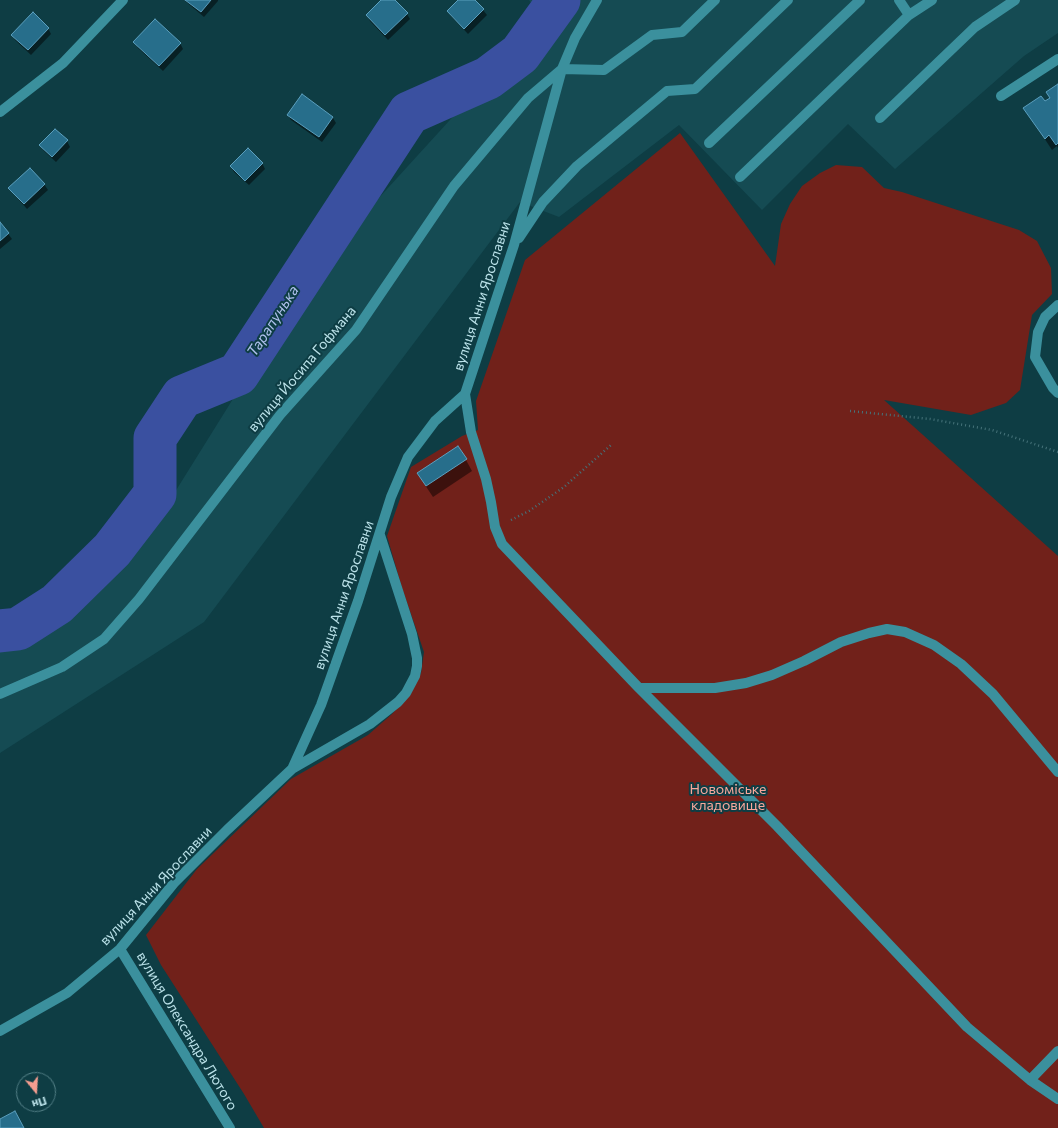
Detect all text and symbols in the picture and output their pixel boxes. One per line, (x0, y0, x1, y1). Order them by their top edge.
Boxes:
street label: вулиця Анни Ярославни (450, 219, 514, 373)
water label: Тарапунька (243, 282, 303, 360)
street label: вулиця Йосипа Гофмана (244, 303, 360, 435)
street label: вулиця Анни Ярославни (311, 518, 377, 672)
park label: Новоміське кладовище (690, 781, 766, 814)
street label: вулиця Анни Ярославни (97, 823, 215, 949)
street label: вулиця Олександра Лютого (133, 949, 241, 1113)
north arrow (16, 1072, 56, 1112)
text: Пн (31, 1095, 49, 1111)

